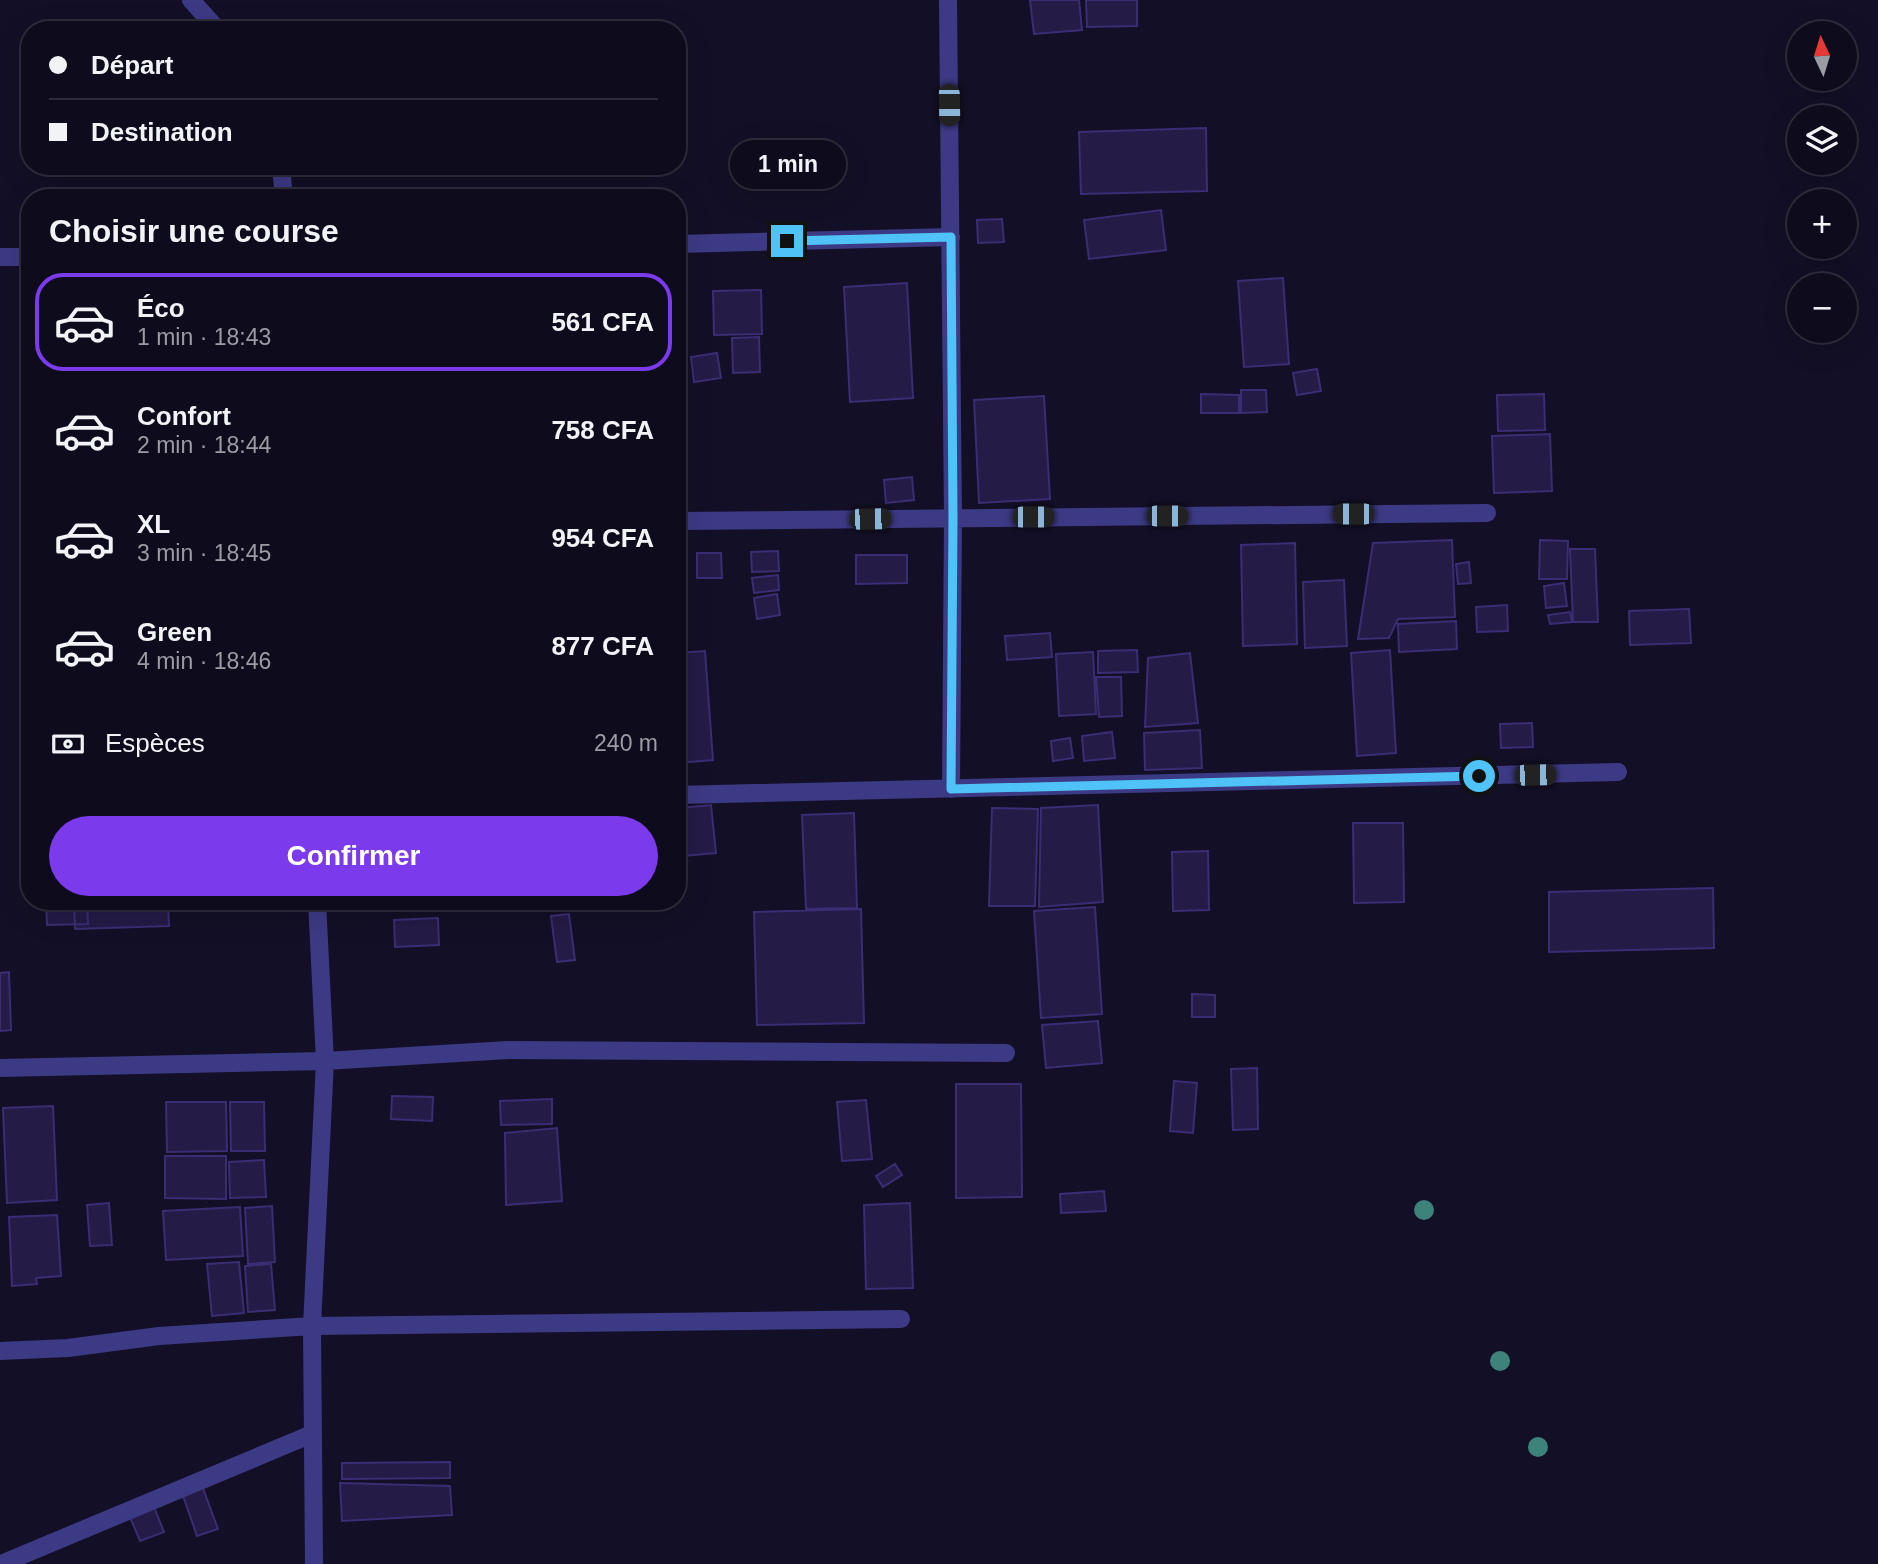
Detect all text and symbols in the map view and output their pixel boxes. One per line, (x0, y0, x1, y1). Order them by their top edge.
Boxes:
north arrow (1787, 21, 1857, 91)
map controls (1787, 21, 1857, 343)
text: Départ (91, 50, 173, 80)
car (939, 84, 960, 126)
button: layers (1787, 105, 1857, 175)
text: Destination (91, 117, 233, 147)
callout: 1 min (729, 140, 845, 188)
text: 1 min (758, 151, 818, 177)
button: + (1787, 189, 1857, 259)
text: Choisir une course (49, 213, 339, 249)
route end (771, 225, 803, 257)
button: − (1787, 273, 1857, 343)
icon: car (53, 291, 116, 354)
text: Éco (137, 293, 185, 323)
text: 561 CFA (551, 307, 654, 337)
text: 1 min · 18:43 (137, 324, 271, 350)
icon: car (53, 399, 116, 462)
text: Confort (137, 401, 231, 431)
text: 758 CFA (551, 415, 654, 445)
text: 2 min · 18:44 (137, 432, 271, 458)
car (1333, 504, 1375, 525)
car (1147, 506, 1189, 527)
icon: car (53, 507, 116, 570)
car (1013, 507, 1055, 528)
car (849, 508, 892, 530)
text: XL (137, 509, 170, 539)
text: 954 CFA (551, 523, 654, 553)
text: 3 min · 18:45 (137, 540, 271, 566)
icon: car (53, 615, 116, 678)
text: Green (137, 617, 212, 647)
text: 877 CFA (551, 631, 654, 661)
text: 4 min · 18:46 (137, 648, 271, 674)
icon: cash (49, 725, 87, 763)
text: Espèces (105, 728, 205, 758)
text: 240 m (594, 730, 658, 756)
route start (1463, 760, 1495, 792)
car (1514, 764, 1557, 786)
button: Confirmer (49, 816, 658, 896)

